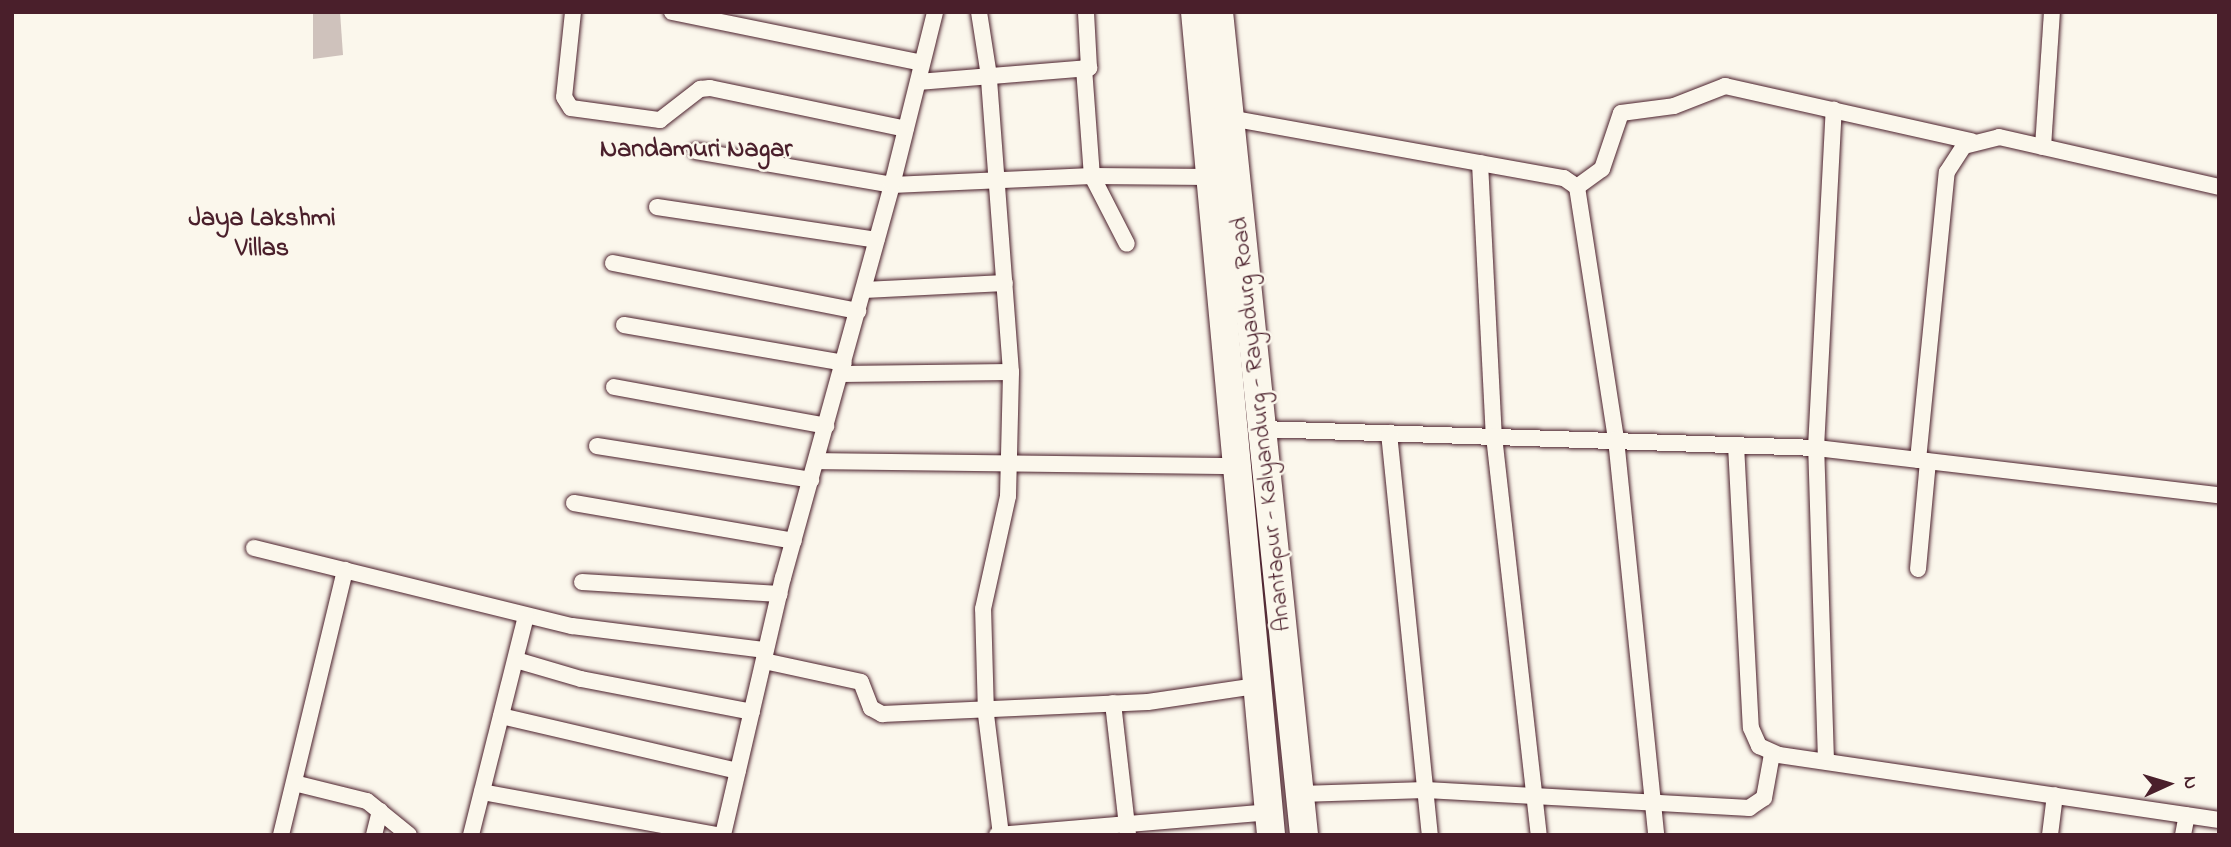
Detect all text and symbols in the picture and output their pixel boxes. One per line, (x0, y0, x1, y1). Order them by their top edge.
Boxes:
district label: Nandamuri Nagar (600, 135, 792, 167)
district label: Jaya Lakshmi Villas (188, 204, 336, 266)
street label: Anantapur - Kalyandurg - Rayadurg Road (1226, 215, 1298, 633)
north arrow (2133, 749, 2203, 819)
text: N (2176, 775, 2203, 790)

